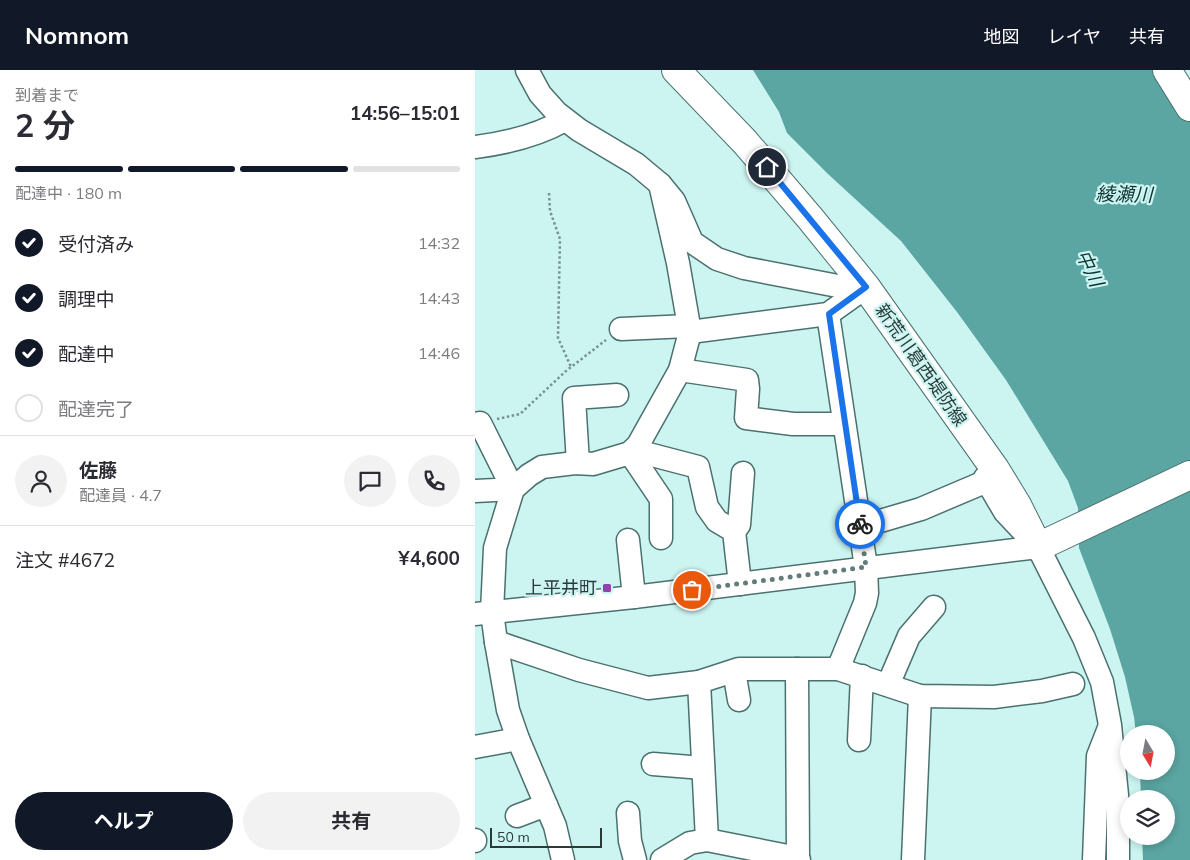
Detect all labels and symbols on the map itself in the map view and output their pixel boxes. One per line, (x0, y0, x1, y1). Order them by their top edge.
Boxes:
pin (746, 146, 788, 188)
water label: 綾瀬川 (1095, 182, 1155, 207)
water label: 中川 (1071, 246, 1110, 292)
street label: 新荒川葛西堤防線 (871, 299, 972, 430)
courier (835, 499, 885, 549)
pin (671, 569, 713, 611)
place label: 上平井町 (525, 576, 597, 599)
marker: 上平井町 (601, 582, 613, 594)
north arrow (1120, 725, 1175, 780)
scale bar (490, 825, 603, 848)

